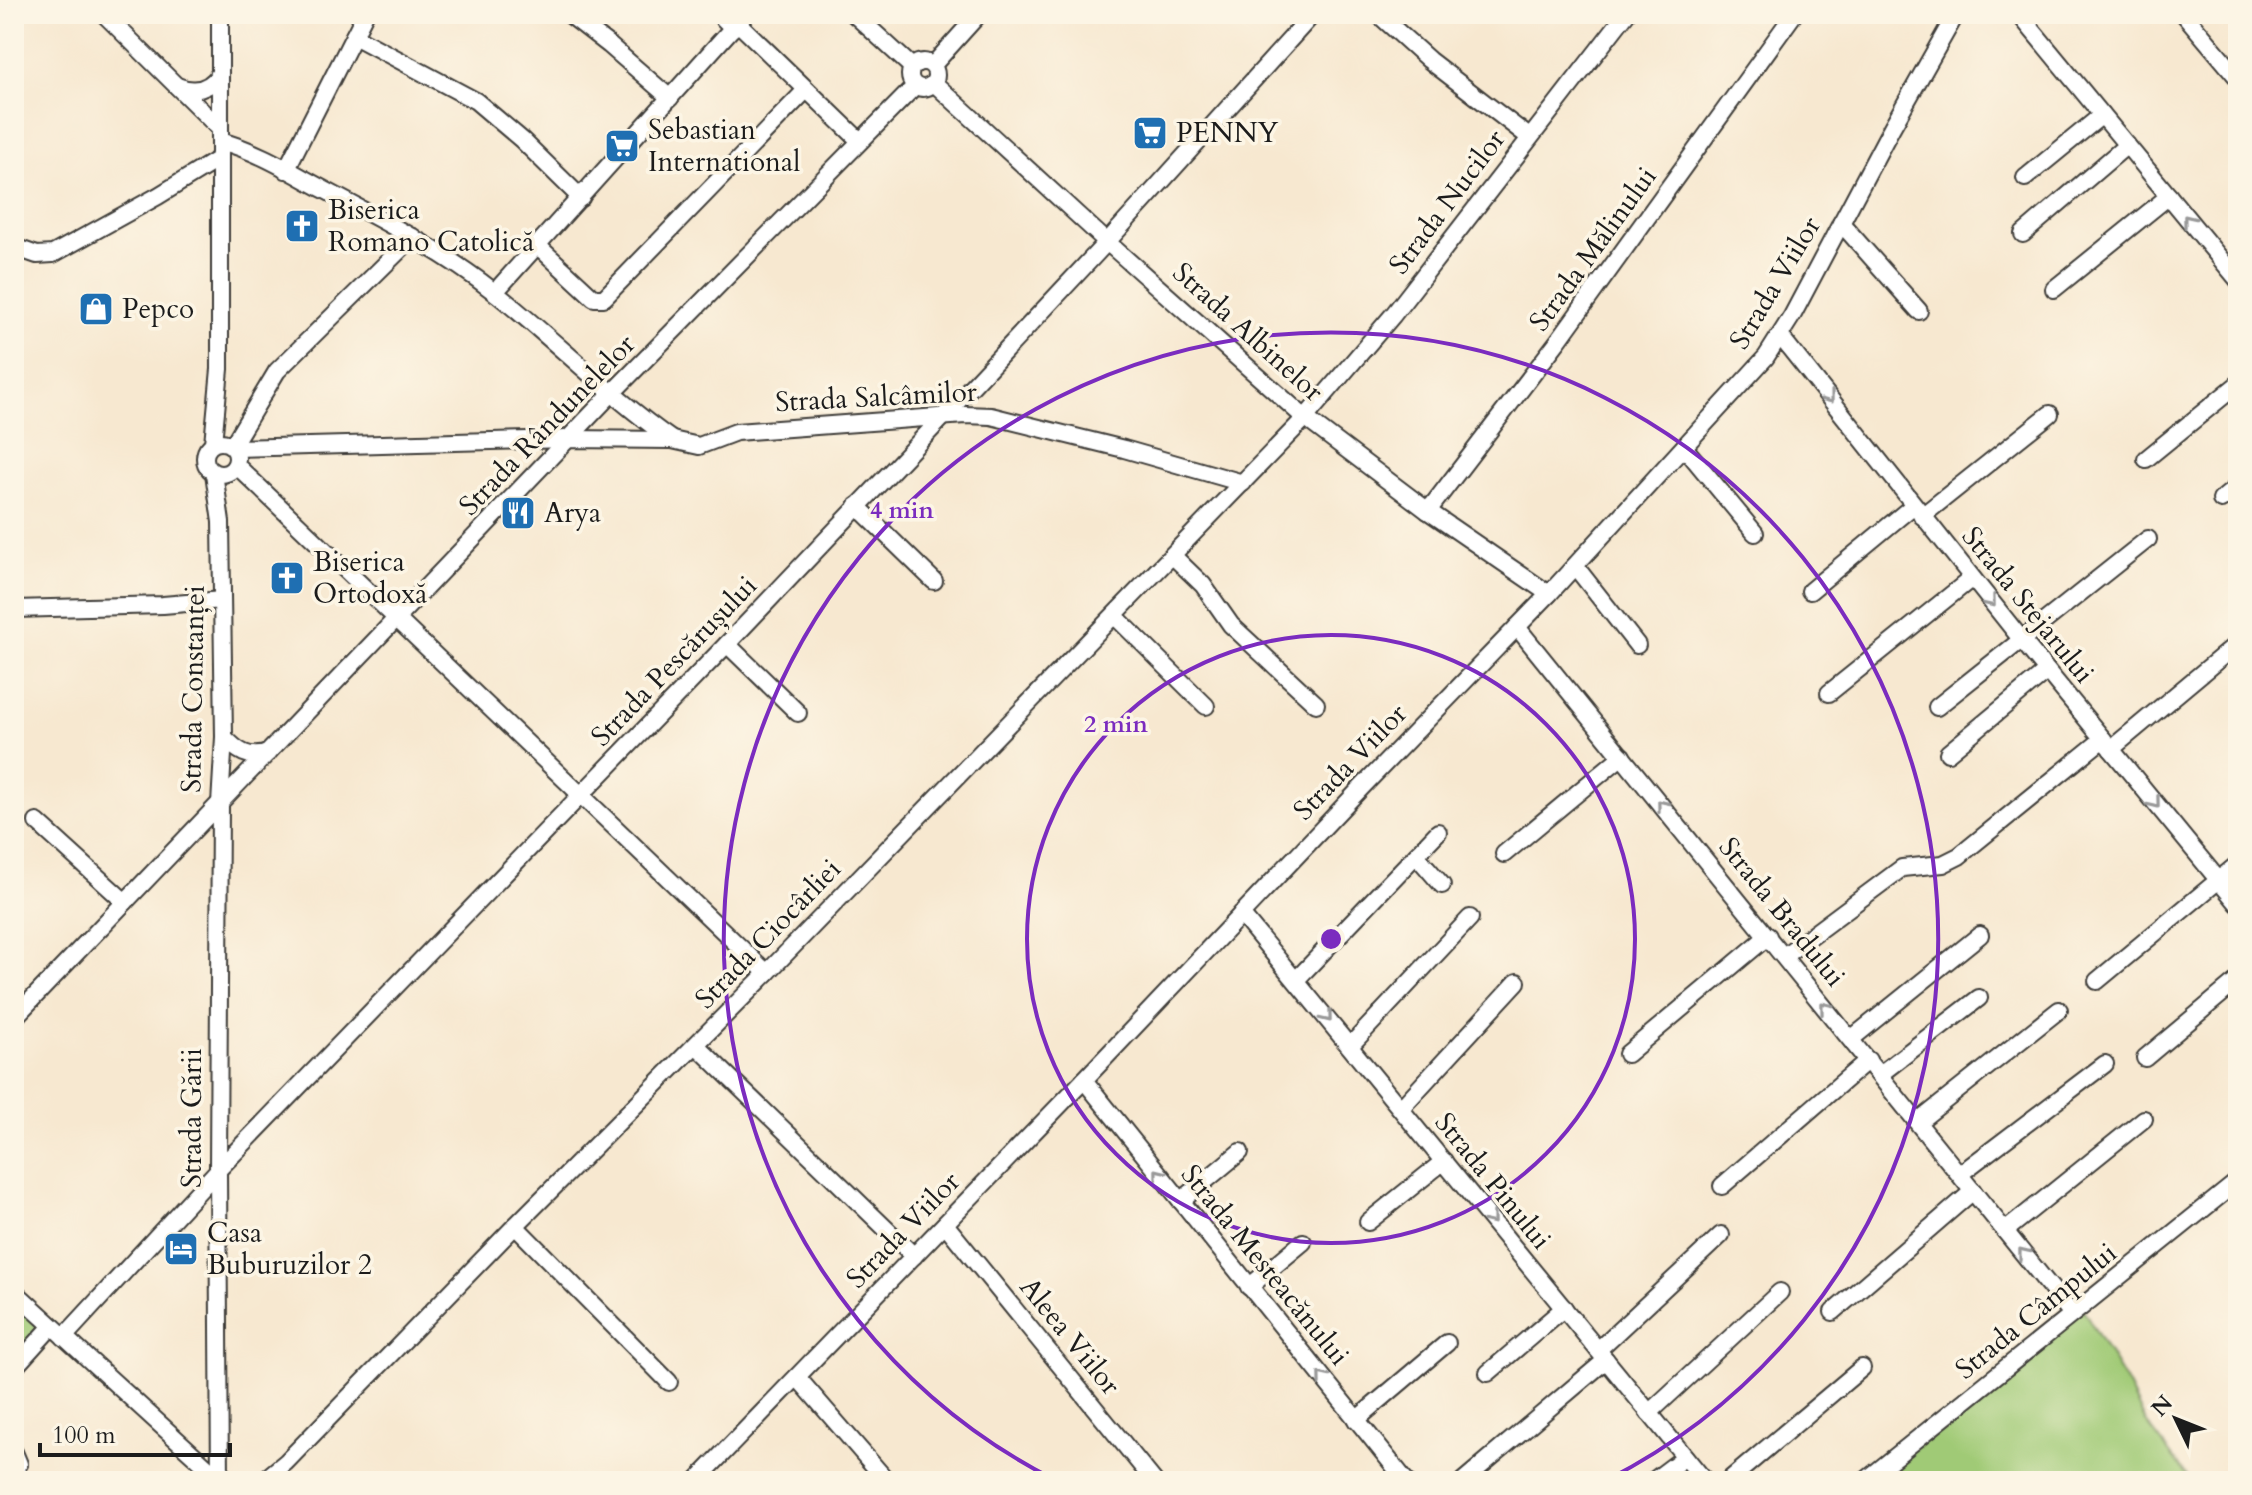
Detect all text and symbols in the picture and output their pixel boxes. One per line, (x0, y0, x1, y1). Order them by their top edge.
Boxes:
place label: Sebastian International (648, 111, 800, 181)
supermarket icon: PENNY (1131, 114, 1169, 152)
place label: PENNY (1176, 114, 1279, 152)
street label: Strada Nucilor (1380, 121, 1514, 282)
supermarket icon: Sebastian International (603, 127, 641, 165)
street label: Strada Mălinului (1520, 159, 1666, 339)
place label: Biserica Romano Catolică (328, 191, 534, 261)
church icon: Biserica Romano Catolică (283, 207, 321, 245)
street label: Strada Viilor (1720, 209, 1830, 356)
one-way arrow (2184, 214, 2198, 229)
street label: Strada Albinelor (1164, 254, 1332, 410)
shop icon: Pepco (77, 290, 115, 328)
place label: Pepco (122, 290, 194, 328)
street label: Strada Rândunelelor (451, 326, 644, 524)
street label: Strada Salcâmilor (774, 373, 979, 421)
one-way arrow (1819, 389, 1834, 403)
restaurant icon: Arya (499, 494, 537, 532)
place label: Arya (544, 494, 601, 532)
text: 4 min (870, 494, 935, 527)
street label: Strada Stejarului (1953, 519, 2103, 691)
place label: Biserica Ortodoxă (313, 543, 427, 613)
church icon: Biserica Ortodoxă (268, 559, 306, 597)
street label: Strada Pescărușului (583, 567, 765, 755)
street label: Strada Constanței (172, 585, 214, 793)
one-way arrow (1981, 592, 1996, 607)
street label: Strada Viilor (1285, 695, 1416, 829)
text: 2 min (1084, 708, 1149, 741)
one-way arrow (2145, 794, 2160, 808)
one-way arrow (1657, 799, 1671, 814)
street label: Strada Bradului (1710, 829, 1854, 995)
street label: Strada Ciocârliei (687, 851, 849, 1017)
centre of rings (1317, 925, 1345, 953)
one-way arrow (1820, 1002, 1835, 1016)
one-way arrow (1317, 1008, 1331, 1023)
street label: Strada Gării (173, 1048, 211, 1188)
street label: Strada Pinului (1426, 1105, 1560, 1257)
street label: Strada Mesteacănului (1172, 1157, 1358, 1373)
street label: Strada Viilor (838, 1163, 969, 1297)
one-way arrow (1154, 1169, 1169, 1183)
one-way arrow (1481, 1210, 1496, 1224)
place label: Casa Buburuzilor 2 (207, 1214, 372, 1284)
hotel icon: Casa Buburuzilor 2 (162, 1230, 200, 1268)
street label: Strada Câmpului (1947, 1234, 2125, 1388)
one-way arrow (2018, 1248, 2033, 1262)
street label: Aleea Viilor (1011, 1269, 1130, 1403)
one-way arrow (1317, 1371, 1331, 1386)
north arrow (2136, 1379, 2216, 1459)
text: N (2145, 1389, 2180, 1423)
scale bar (40, 1407, 230, 1457)
text: 100 m (52, 1419, 116, 1452)

